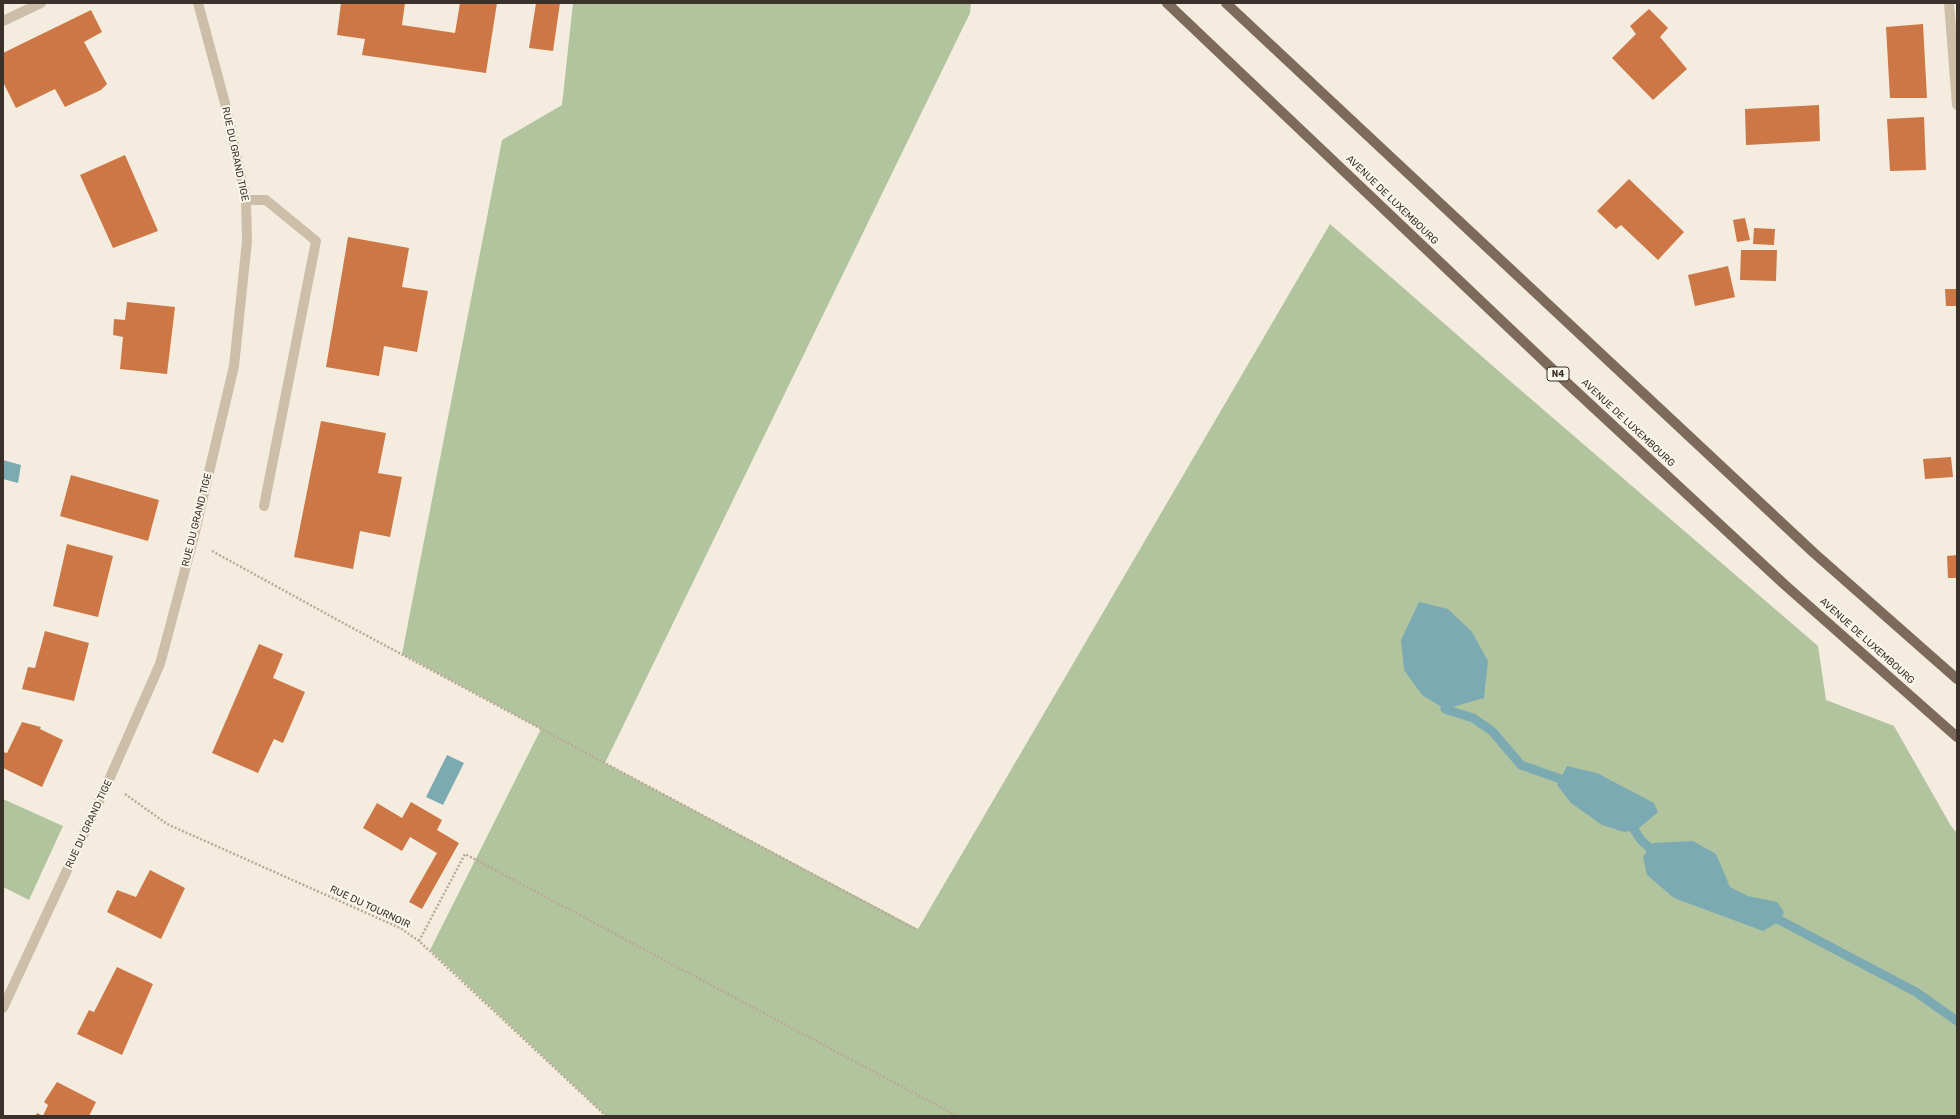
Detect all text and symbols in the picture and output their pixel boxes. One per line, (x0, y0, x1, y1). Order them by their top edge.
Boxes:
street label: RUE DU GRAND TIGE (219, 106, 251, 202)
street label: AVENUE DE LUXEMBOURG (1343, 153, 1441, 247)
road number: N4 (1547, 367, 1569, 381)
street label: AVENUE DE LUXEMBOURG (1579, 377, 1677, 469)
street label: RUE DU GRAND TIGE (180, 472, 214, 568)
street label: AVENUE DE LUXEMBOURG (1817, 595, 1917, 687)
street label: RUE DU GRAND TIGE (63, 778, 115, 870)
street label: RUE DU TOURNOIR (328, 883, 412, 931)

